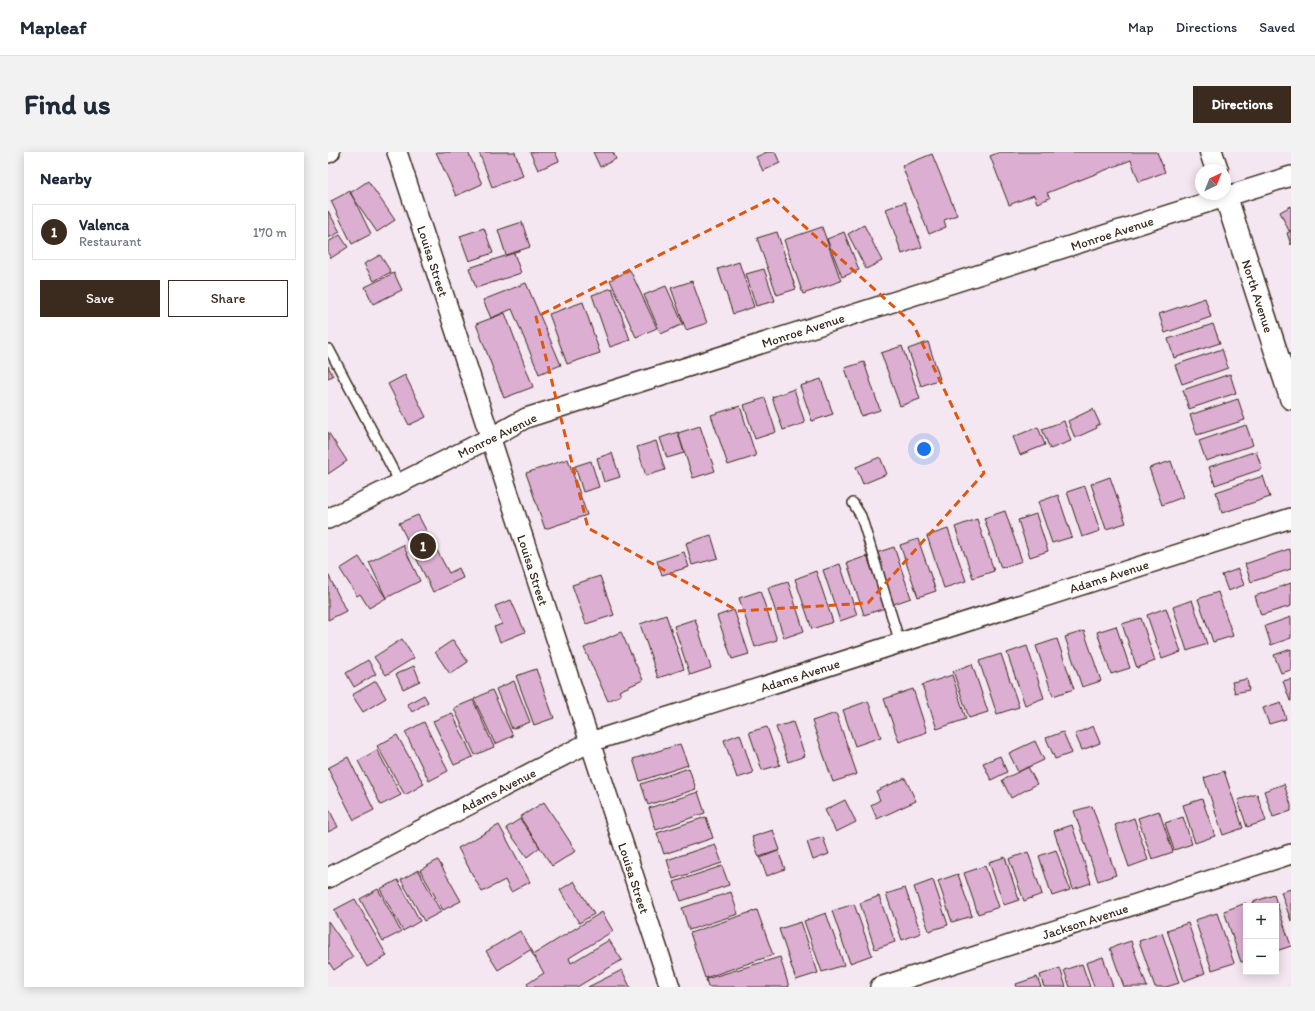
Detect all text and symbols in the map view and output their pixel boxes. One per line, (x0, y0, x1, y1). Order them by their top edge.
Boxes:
text: Mapleaf (20, 16, 86, 39)
text: Map (1128, 19, 1154, 36)
text: Directions (1176, 19, 1237, 36)
text: Saved (1259, 19, 1295, 36)
button: Directions (1193, 86, 1291, 123)
text: Find us (24, 87, 111, 121)
north arrow (1195, 164, 1231, 200)
text: Nearby (40, 168, 92, 188)
street label: Monroe Avenue (1069, 213, 1155, 254)
text: Valenca (79, 216, 129, 234)
street label: Louisa Street (414, 224, 451, 299)
text: 1 (51, 225, 57, 240)
text: 170 m (253, 225, 287, 240)
text: Restaurant (79, 234, 141, 249)
street label: North Avenue (1239, 258, 1276, 335)
button: Save (40, 280, 160, 317)
button: Share (168, 280, 288, 317)
street label: Monroe Avenue (760, 310, 846, 351)
street label: Monroe Avenue (455, 410, 539, 461)
your location (914, 439, 934, 459)
pin: 1 (410, 531, 436, 561)
street label: Louisa Street (514, 533, 551, 608)
street label: Adams Avenue (1068, 557, 1151, 596)
street label: Adams Avenue (759, 656, 842, 695)
street label: Adams Avenue (458, 765, 538, 816)
street label: Louisa Street (615, 841, 652, 916)
street label: Jackson Avenue (1040, 900, 1130, 942)
map controls (1243, 903, 1279, 975)
button: + (1243, 903, 1279, 939)
button: − (1243, 939, 1279, 975)

